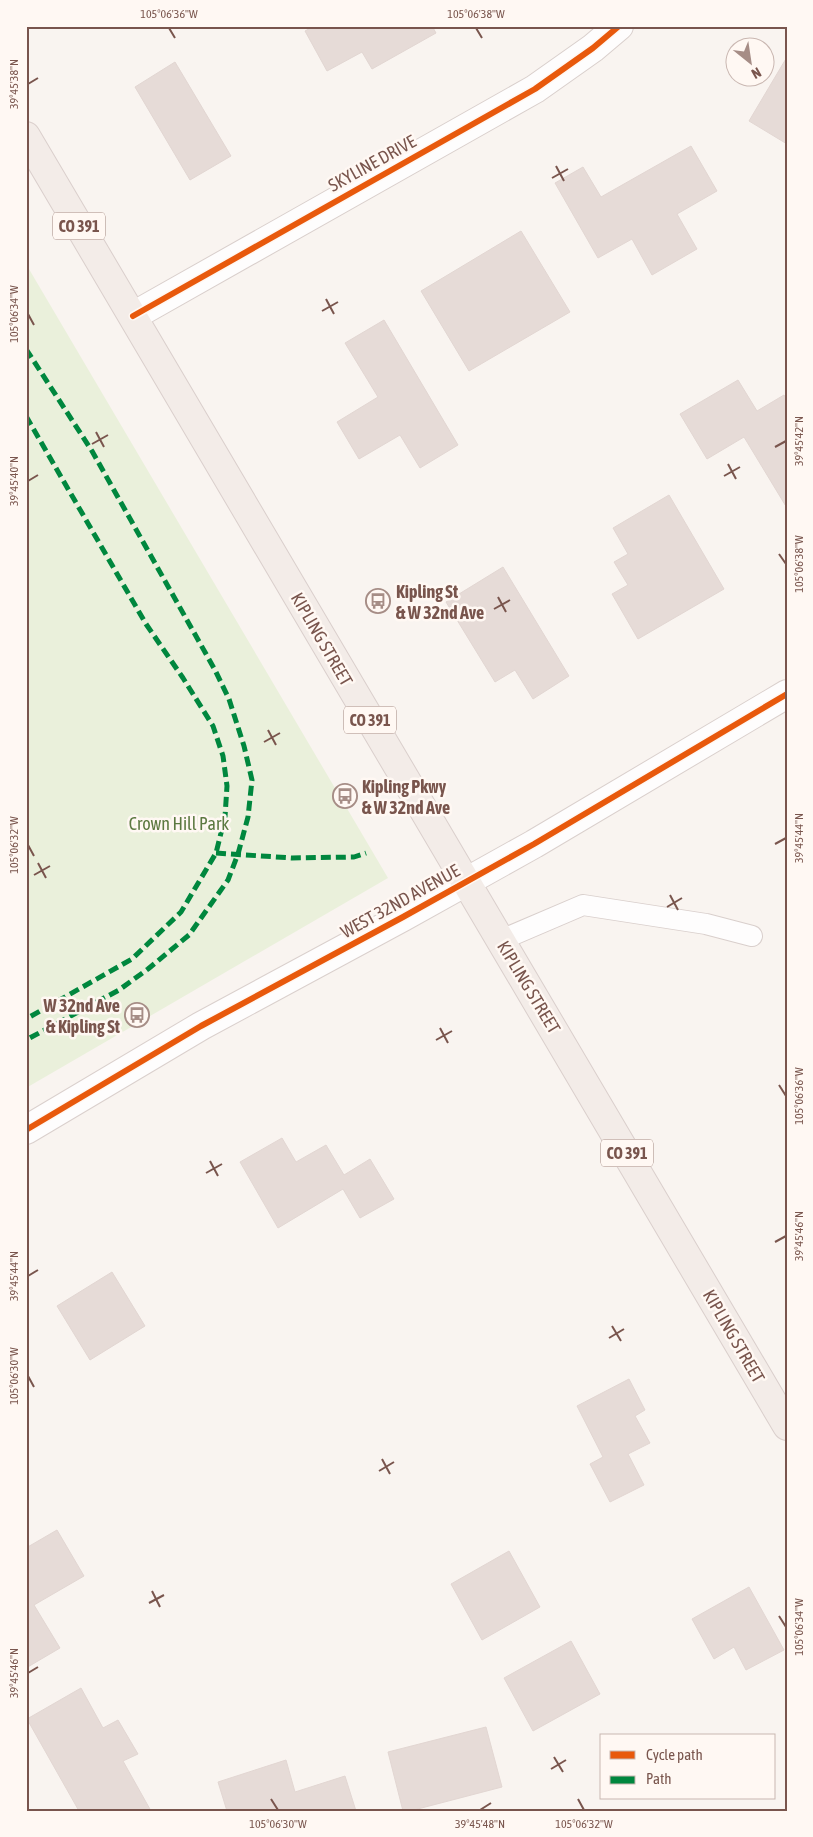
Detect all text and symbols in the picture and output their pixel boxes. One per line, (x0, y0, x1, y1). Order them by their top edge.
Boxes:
text: 105°06'36"W (140, 7, 198, 21)
text: 105°06'38"W (447, 7, 505, 21)
north arrow (726, 38, 776, 88)
text: 39°45'38"N (7, 59, 21, 109)
text: N (749, 64, 764, 82)
street label: SKYLINE DRIVE (325, 130, 420, 196)
road number: CO 391 (53, 212, 105, 240)
text: 105°06'34"W (7, 285, 21, 343)
text: 39°45'42"N (792, 416, 806, 466)
text: 39°45'40"N (7, 456, 21, 506)
text: 105°06'38"W (792, 535, 806, 593)
place label: Kipling St & W 32nd Ave (396, 581, 484, 623)
bus stop icon: Kipling St & W 32nd Ave (365, 588, 391, 614)
street label: KIPLING STREET (287, 589, 357, 689)
road number: CO 391 (344, 706, 396, 734)
place label: Kipling Pkwy & W 32nd Ave (362, 776, 450, 818)
bus stop icon: Kipling Pkwy & W 32nd Ave (332, 783, 358, 809)
park label: Crown Hill Park (129, 813, 229, 834)
text: 39°45'44"N (792, 813, 806, 863)
text: 105°06'32"W (7, 816, 21, 874)
street label: WEST 32ND AVENUE (337, 860, 463, 942)
street label: KIPLING STREET (493, 937, 565, 1037)
place label: W 32nd Ave & Kipling St (43, 995, 121, 1037)
bus stop icon: W 32nd Ave & Kipling St (124, 1002, 150, 1028)
text: 105°06'36"W (792, 1067, 806, 1125)
road number: CO 391 (601, 1140, 653, 1166)
text: 39°45'46"N (792, 1211, 806, 1261)
text: 39°45'44"N (7, 1251, 21, 1301)
street label: KIPLING STREET (699, 1286, 769, 1386)
text: 105°06'30"W (7, 1347, 21, 1405)
text: 105°06'34"W (792, 1598, 806, 1656)
text: 39°45'46"N (7, 1648, 21, 1698)
legend (600, 1734, 776, 1800)
text: Cycle path (646, 1746, 703, 1763)
text: Path (646, 1770, 672, 1787)
text: 105°06'30"W (249, 1817, 307, 1831)
text: 39°45'48"N (455, 1817, 505, 1831)
text: 105°06'32"W (555, 1817, 613, 1831)

